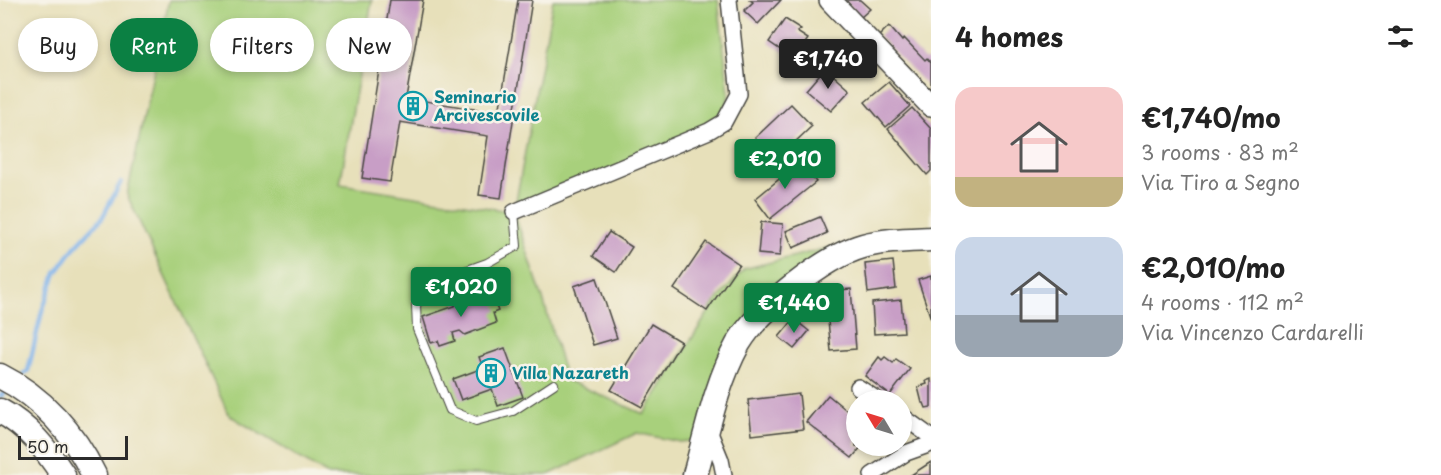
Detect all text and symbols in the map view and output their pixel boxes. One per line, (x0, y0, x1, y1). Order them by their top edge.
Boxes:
text: 4 homes (955, 17, 1063, 56)
chip: Buy (18, 18, 98, 72)
chip: Rent (110, 18, 198, 72)
chip: Filters (210, 18, 314, 72)
chip: New (326, 18, 412, 72)
icon: filters (1384, 20, 1417, 53)
pin: €1,740 (779, 39, 877, 90)
text: €1,740 (793, 43, 863, 73)
place label: Seminario Arcivescovile (433, 84, 539, 126)
building icon: Seminario Arcivescovile (397, 90, 429, 122)
text: €1,740/mo (1141, 98, 1281, 137)
icon: home (1003, 111, 1075, 183)
text: 3 rooms · 83 m² (1141, 137, 1299, 167)
pin: €2,010 (736, 139, 834, 190)
text: €2,010 (748, 143, 822, 173)
text: Via Tiro a Segno (1141, 167, 1300, 197)
text: €2,010/mo (1141, 248, 1285, 287)
icon: home (1003, 261, 1075, 333)
pin: €1,020 (412, 267, 510, 318)
text: €1,020 (425, 271, 497, 301)
pin: €1,440 (745, 283, 843, 334)
text: €1,440 (758, 287, 830, 317)
text: 4 rooms · 112 m² (1141, 287, 1304, 317)
text: Via Vincenzo Cardarelli (1141, 317, 1364, 347)
building icon: Villa Nazareth (475, 357, 507, 389)
place label: Villa Nazareth (512, 360, 629, 384)
north arrow (846, 390, 912, 456)
map controls (846, 390, 912, 456)
scale bar (18, 433, 128, 460)
text: 50 m (27, 434, 68, 458)

